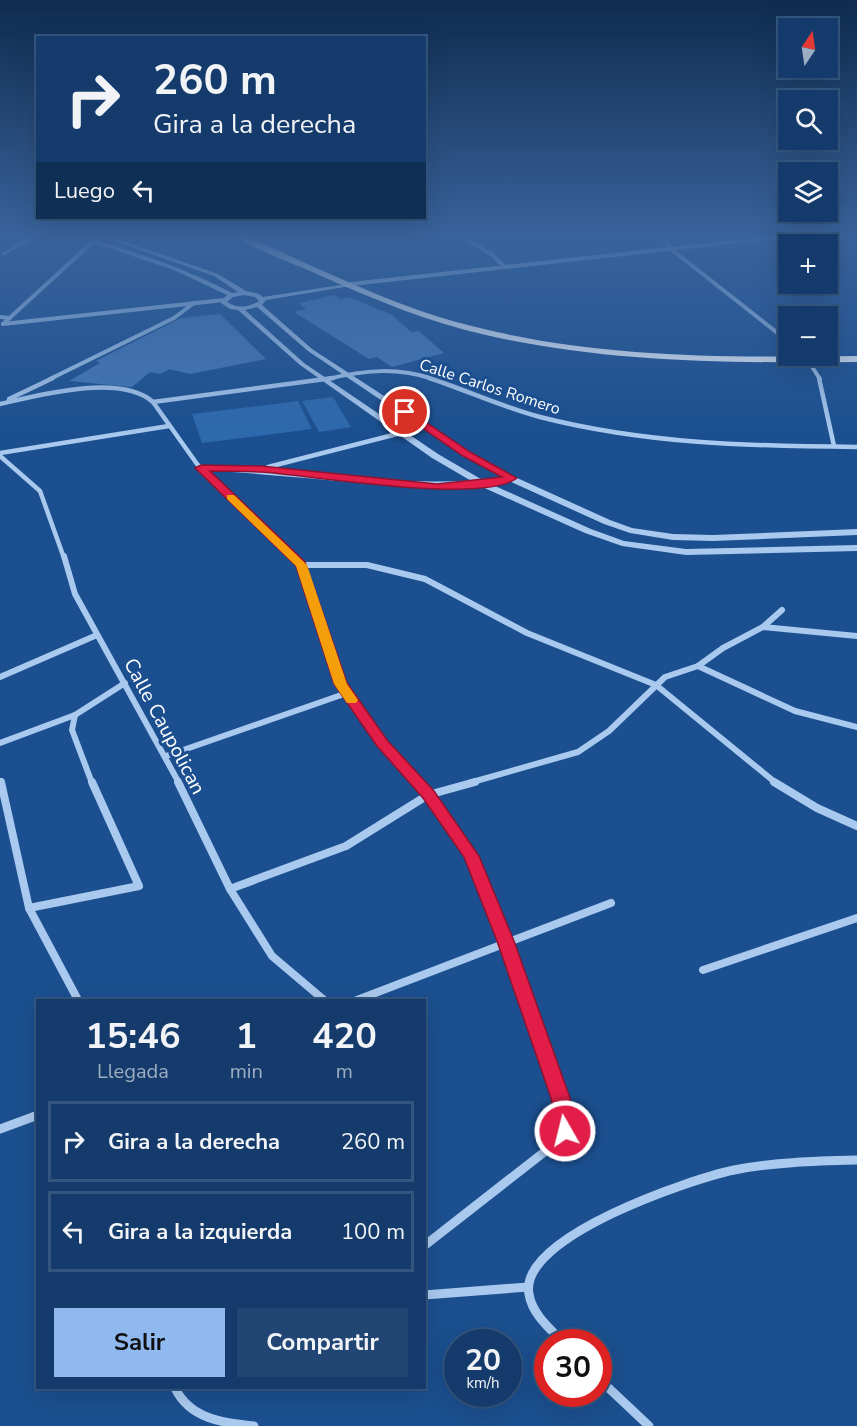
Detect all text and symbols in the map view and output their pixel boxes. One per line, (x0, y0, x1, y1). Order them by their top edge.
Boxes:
north arrow (778, 18, 838, 78)
map controls (778, 18, 838, 366)
text: 260 m (153, 52, 277, 109)
icon: right (54, 60, 132, 138)
button: search (778, 90, 838, 150)
text: Gira a la derecha (153, 106, 356, 143)
button: layers (778, 162, 838, 222)
icon: left (127, 174, 160, 207)
text: Luego (54, 176, 115, 206)
button: + (778, 234, 838, 294)
button: − (778, 306, 838, 366)
street label: Calle Carlos Romero (416, 354, 563, 420)
pin (379, 386, 430, 437)
icon: arrive (388, 395, 421, 428)
street label: Calle Caupolican (117, 653, 212, 799)
text: 15:46 (85, 1012, 181, 1061)
text: 1 (235, 1012, 257, 1061)
text: 420 (312, 1012, 377, 1061)
text: Llegada (97, 1058, 169, 1085)
text: min (230, 1058, 263, 1085)
text: m (336, 1058, 353, 1085)
position arrow (533, 1099, 597, 1163)
icon: right (57, 1125, 90, 1158)
text: Gira a la derecha (108, 1127, 280, 1157)
text: 260 m (341, 1127, 405, 1157)
icon: left (57, 1215, 90, 1248)
text: Gira a la izquierda (108, 1217, 292, 1247)
text: 100 m (341, 1217, 405, 1247)
button: Salir (54, 1308, 225, 1377)
button: Compartir (237, 1308, 408, 1377)
speed limit sign: 30 (534, 1329, 612, 1407)
text: 20 (465, 1340, 501, 1381)
text: km/h (466, 1373, 500, 1393)

